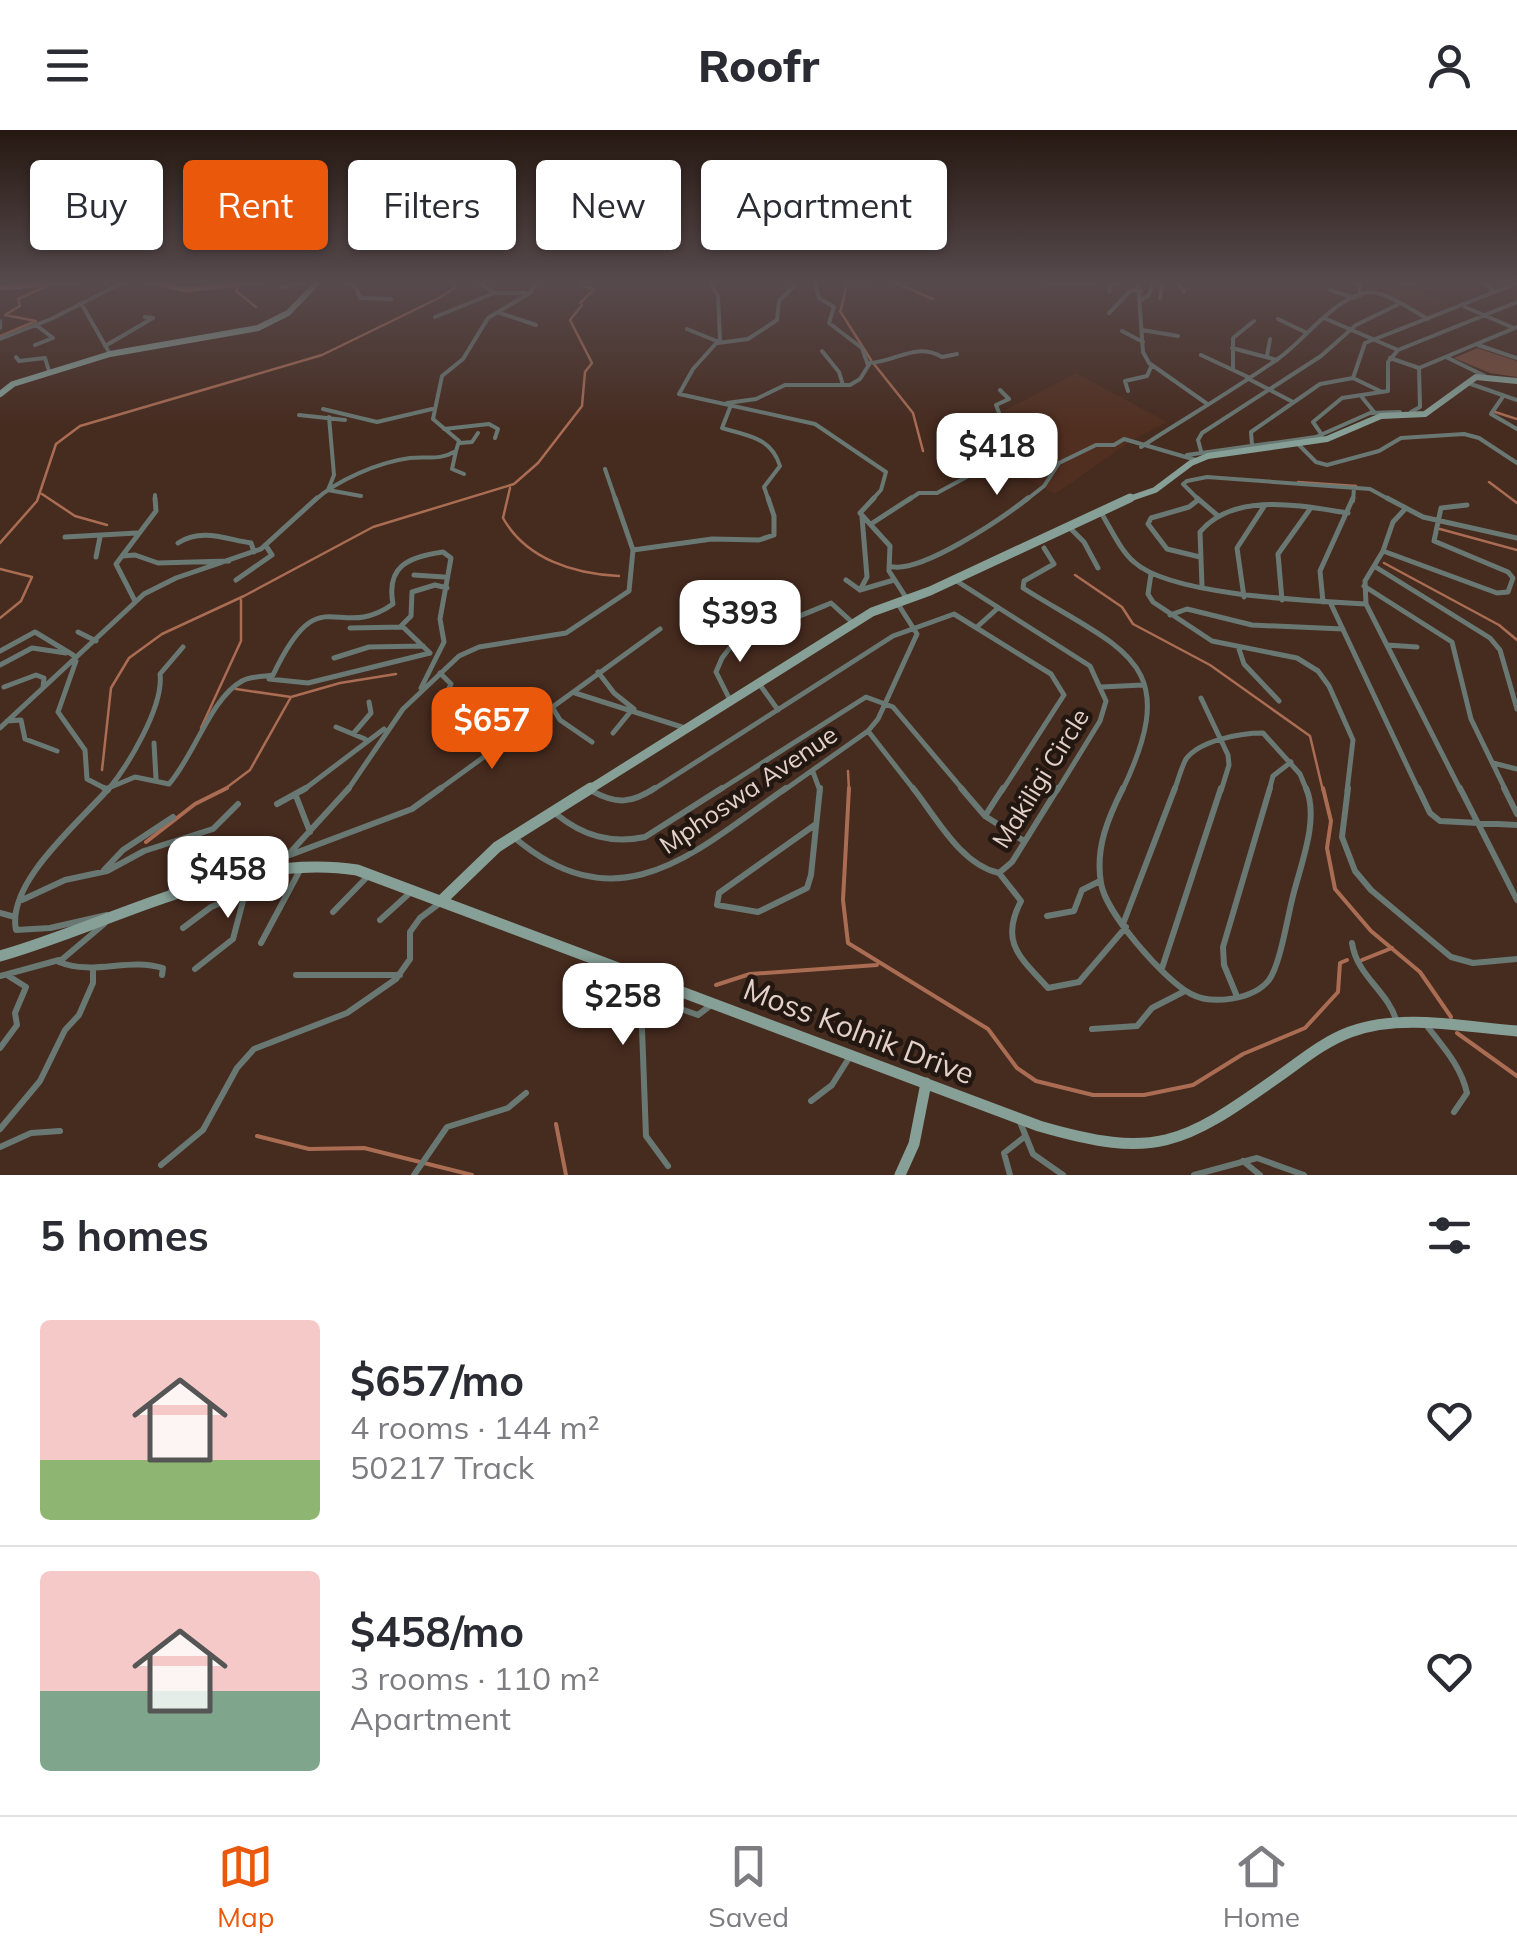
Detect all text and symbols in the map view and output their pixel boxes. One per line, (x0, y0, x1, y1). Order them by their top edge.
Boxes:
text: Roofr (698, 37, 819, 93)
icon: menu (40, 38, 95, 93)
icon: person (1422, 38, 1477, 93)
chip: Buy (30, 160, 163, 250)
chip: Rent (183, 160, 328, 250)
chip: Filters (348, 160, 516, 250)
chip: New (536, 160, 681, 250)
chip: Apartment (701, 160, 947, 250)
pin: $418 (938, 413, 1056, 498)
text: $418 (959, 425, 1035, 465)
pin: $393 (681, 580, 799, 665)
text: $393 (702, 592, 778, 632)
pin: $657 (433, 687, 551, 772)
text: $657 (454, 699, 530, 739)
street label: Makiligi Circle (985, 703, 1095, 853)
street label: Mphoswa Avenue (653, 718, 843, 860)
pin: $458 (169, 836, 287, 921)
text: $458 (190, 848, 266, 888)
pin: $258 (564, 963, 682, 1048)
street label: Moss Kolnik Drive (738, 970, 980, 1092)
text: $258 (585, 975, 661, 1015)
icon: filters (1422, 1208, 1477, 1263)
text: 5 homes (40, 1209, 209, 1262)
text: $657/mo (350, 1354, 524, 1407)
icon: home (120, 1360, 240, 1480)
icon: heart (1422, 1393, 1477, 1448)
text: 4 rooms · 144 m² (350, 1407, 600, 1447)
text: 50217 Track (350, 1447, 534, 1487)
text: $458/mo (350, 1605, 524, 1658)
icon: home (120, 1611, 240, 1731)
icon: heart (1422, 1644, 1477, 1699)
text: 3 rooms · 110 m² (350, 1658, 600, 1698)
text: Apartment (350, 1698, 511, 1738)
tab: Map (217, 1839, 275, 1934)
tab: Saved (708, 1839, 789, 1934)
tab: Home (1223, 1839, 1300, 1934)

